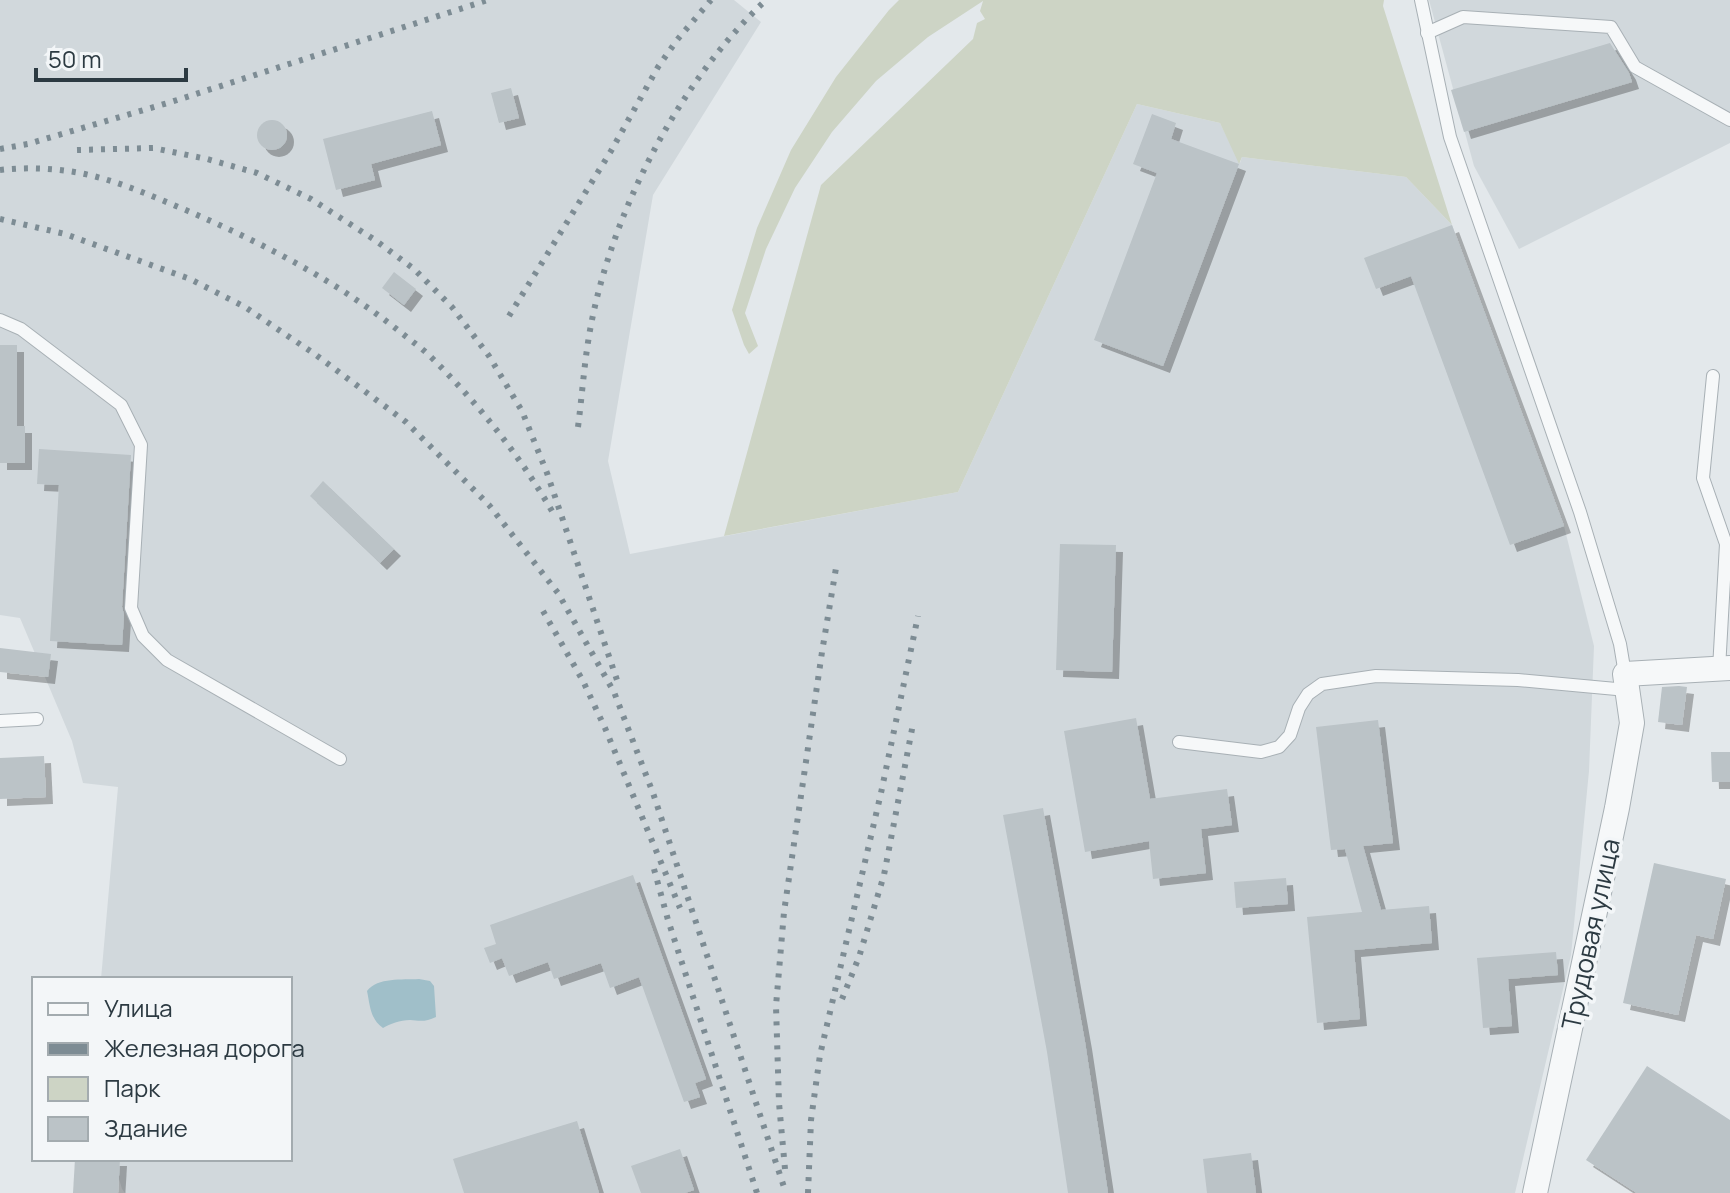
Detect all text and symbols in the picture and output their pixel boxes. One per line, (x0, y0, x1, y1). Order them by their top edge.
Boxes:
scale bar (36, 32, 186, 82)
text: 50 m (48, 42, 102, 75)
street label: Трудовая улица (1552, 835, 1628, 1033)
legend (32, 977, 292, 1161)
text: Улица (104, 991, 173, 1024)
text: Железная дорога (104, 1031, 305, 1064)
text: Парк (104, 1071, 161, 1104)
text: Здание (104, 1111, 188, 1144)

